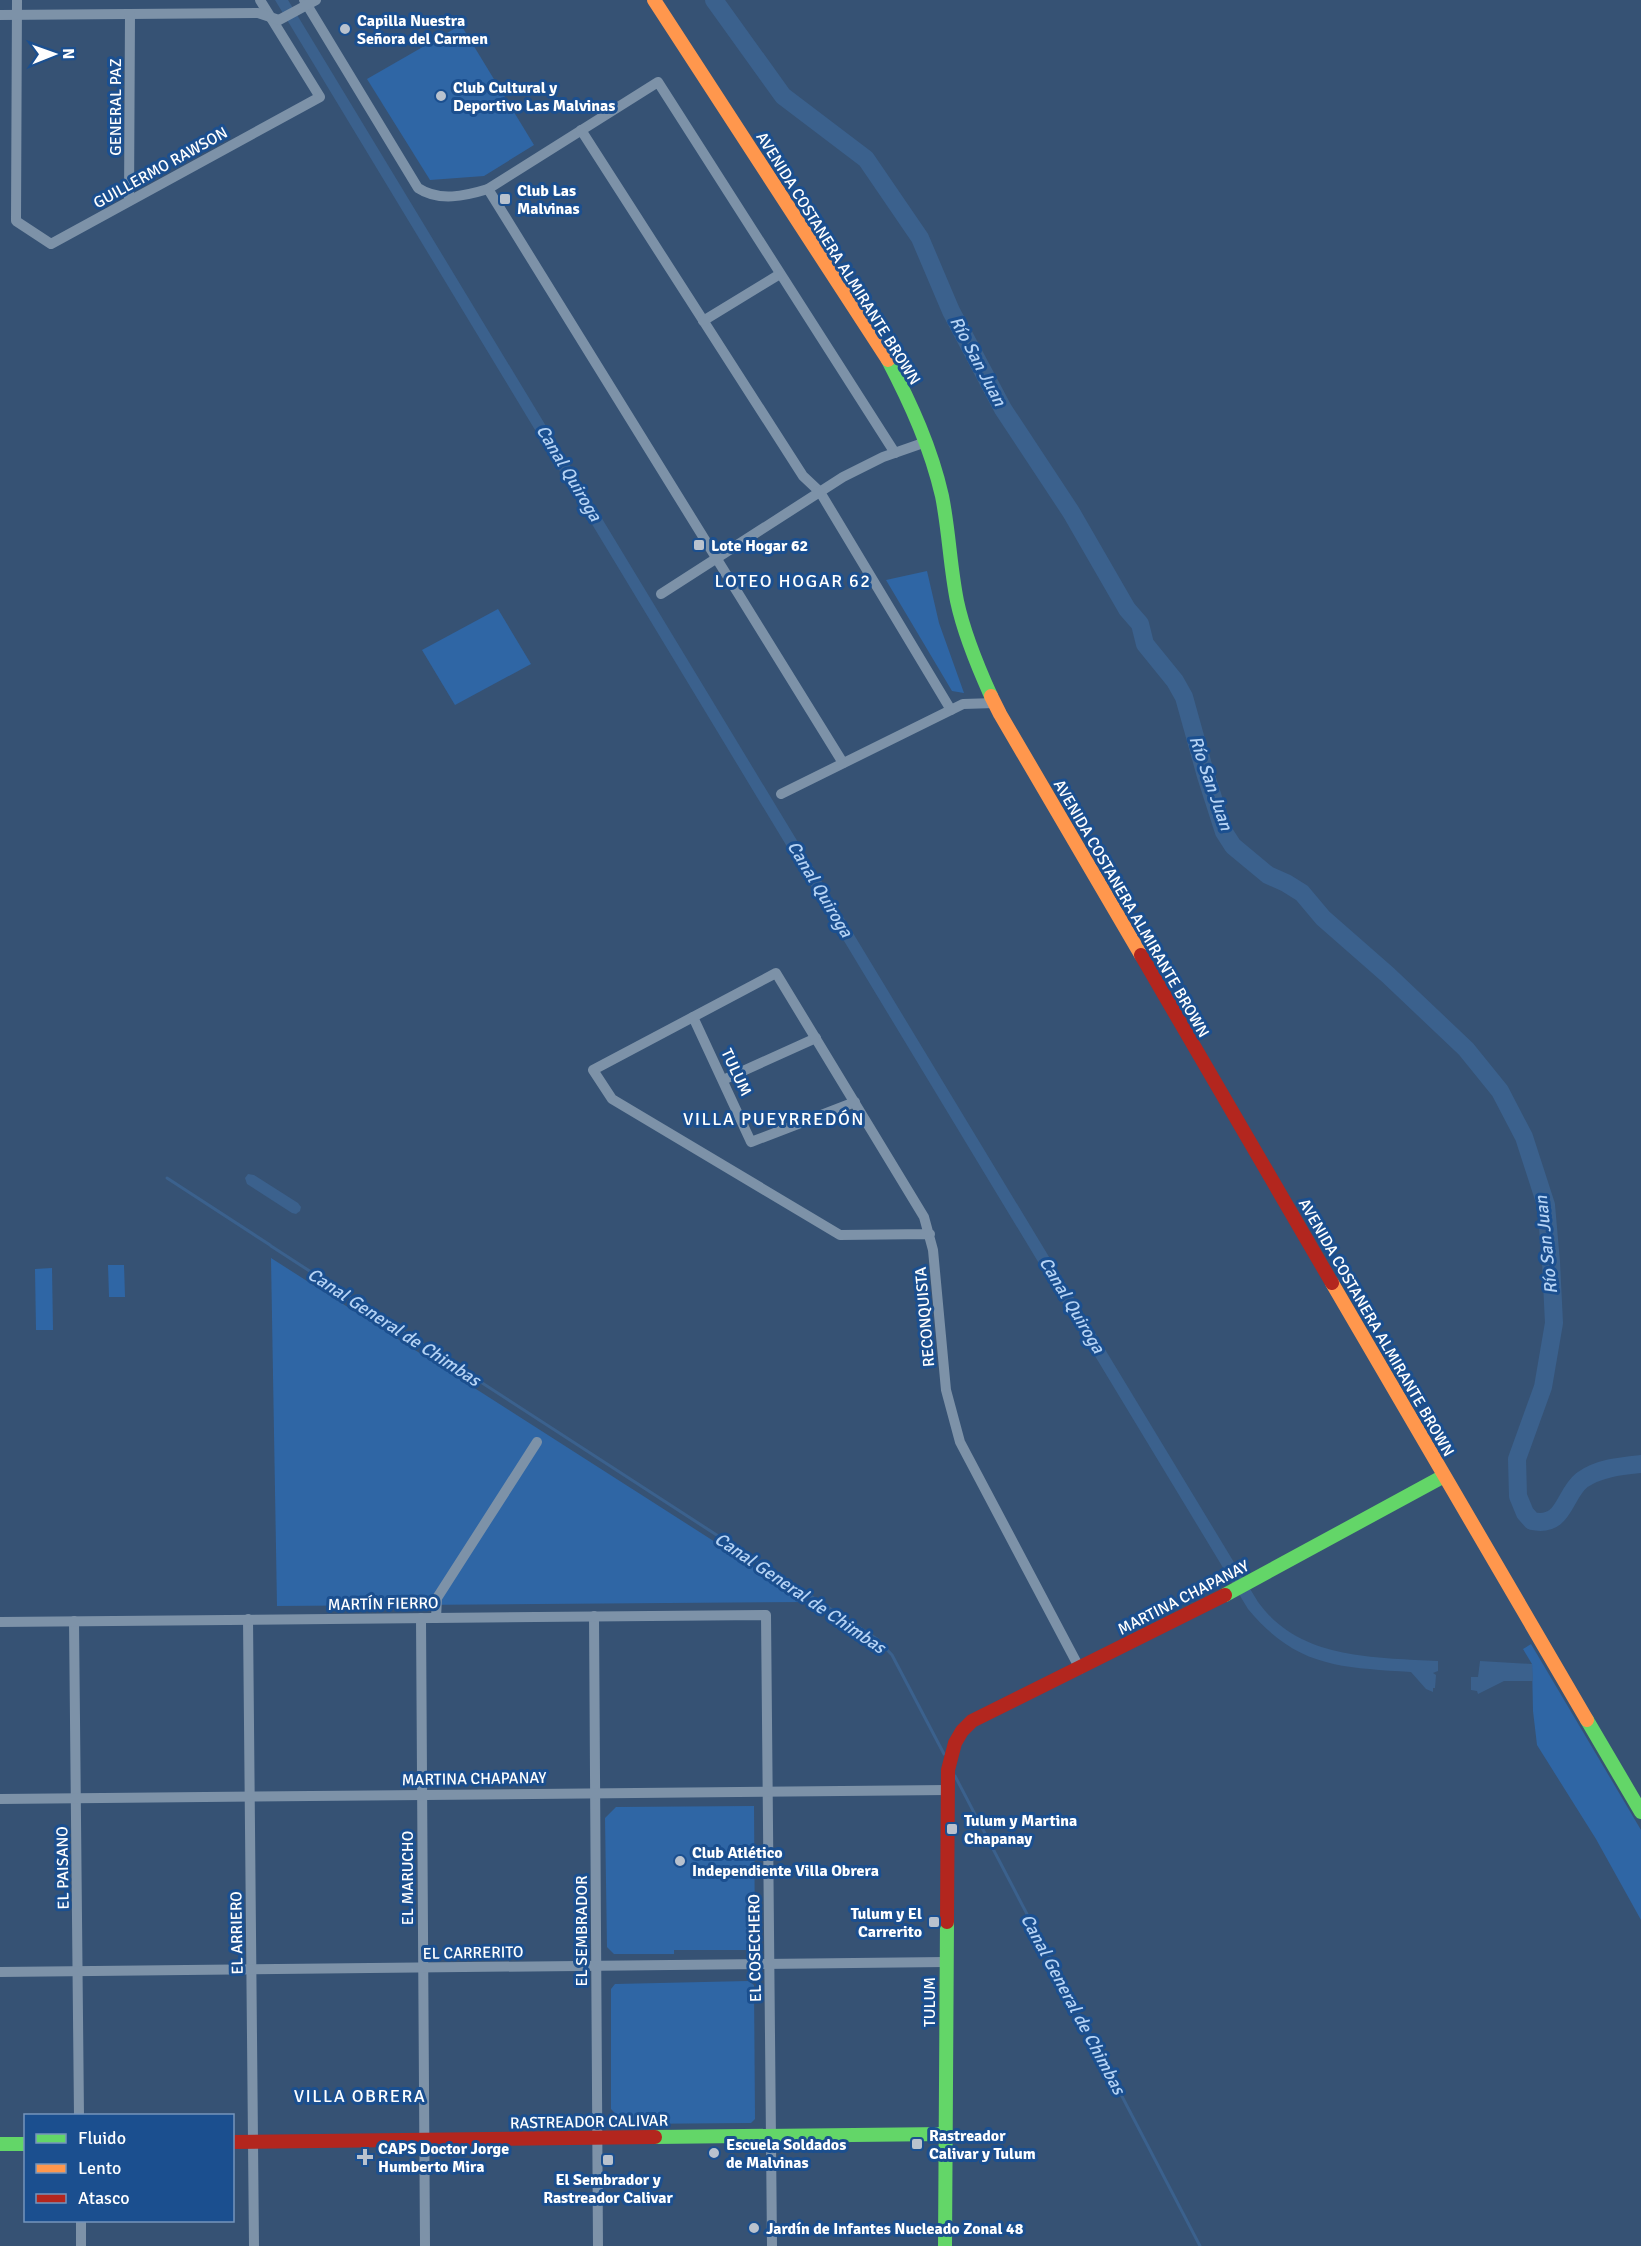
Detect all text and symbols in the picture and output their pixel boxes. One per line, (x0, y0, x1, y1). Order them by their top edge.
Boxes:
place label: Capilla Nuestra Señora del Carmen (357, 11, 488, 49)
marker: Capilla Nuestra Señora del Carmen (338, 22, 352, 36)
north arrow (24, 24, 84, 84)
text: N (58, 48, 78, 59)
street label: GENERAL PAZ (106, 58, 126, 156)
place label: Club Cultural y Deportivo Las Malvinas (453, 78, 615, 116)
marker: Club Cultural y Deportivo Las Malvinas (434, 89, 448, 103)
street label: GUILLERMO RAWSON (90, 123, 231, 213)
street label: AVENIDA COSTANERA ALMIRANTE BROWN (752, 128, 925, 389)
place label: Club Las Malvinas (517, 181, 580, 219)
marker: Club Las Malvinas (498, 192, 512, 206)
water label: Río San Juan (945, 312, 1011, 411)
water label: Canal Quiroga (532, 421, 607, 526)
place label: Lote Hogar 62 (711, 536, 808, 556)
marker: Lote Hogar 62 (692, 538, 706, 552)
district label: LOTEO HOGAR 62 (715, 570, 871, 592)
water label: Río San Juan (1185, 733, 1238, 834)
street label: AVENIDA COSTANERA ALMIRANTE BROWN (1049, 776, 1213, 1041)
water label: Canal Quiroga (783, 837, 858, 942)
street label: TULUM (716, 1046, 756, 1099)
district label: VILLA PUEYRREDÓN (683, 1108, 865, 1130)
water label: Río San Juan (1530, 1194, 1562, 1295)
street label: AVENIDA COSTANERA ALMIRANTE BROWN (1294, 1195, 1458, 1460)
water label: Canal Quiroga (1035, 1253, 1110, 1358)
water label: Canal General de Chimbas (304, 1263, 486, 1392)
street label: RECONQUISTA (911, 1266, 939, 1368)
water label: Canal General de Chimbas (710, 1528, 891, 1660)
street label: MARTINA CHAPANAY (1114, 1556, 1253, 1640)
street label: MARTÍN FIERRO (328, 1593, 439, 1615)
street label: MARTINA CHAPANAY (401, 1768, 547, 1790)
place label: Tulum y Martina Chapanay (964, 1811, 1077, 1849)
marker: Tulum y Martina Chapanay (945, 1822, 959, 1836)
street label: EL PAISANO (52, 1826, 74, 1910)
street label: EL MARUCHO (398, 1831, 418, 1925)
place label: Club Atlético Independiente Villa Obrera (692, 1843, 879, 1881)
marker: Club Atlético Independiente Villa Obrera (673, 1854, 687, 1868)
street label: EL SEMBRADOR (572, 1875, 592, 1987)
street label: EL ARRIERO (226, 1891, 248, 1975)
street label: EL COSECHERO (744, 1894, 766, 2002)
place label: Tulum y El Carrerito (851, 1904, 922, 1942)
water label: Canal General de Chimbas (1016, 1910, 1131, 2100)
marker: Tulum y El Carrerito (927, 1915, 941, 1929)
street label: EL CARRERITO (422, 1942, 524, 1964)
street label: TULUM (920, 1977, 940, 2027)
district label: VILLA OBRERA (294, 2085, 426, 2107)
street label: RASTREADOR CALIVAR (510, 2111, 669, 2133)
legend (24, 2114, 234, 2222)
place label: Rastreador Calivar y Tulum (929, 2126, 1036, 2164)
text: Fluido (78, 2127, 126, 2149)
place label: Escuela Soldados de Malvinas (726, 2135, 846, 2173)
marker: Rastreador Calivar y Tulum (910, 2137, 924, 2151)
place label: CAPS Doctor Jorge Humberto Mira (378, 2139, 509, 2177)
marker: Escuela Soldados de Malvinas (707, 2146, 721, 2160)
marker: CAPS Doctor Jorge Humberto Mira (356, 2148, 374, 2166)
marker: El Sembrador y Rastreador Calivar (601, 2153, 615, 2167)
text: Lento (78, 2157, 121, 2179)
place label: El Sembrador y Rastreador Calivar (543, 2170, 673, 2208)
text: Atasco (78, 2187, 130, 2209)
place label: Jardín de Infantes Nucleado Zonal 48 (766, 2219, 1024, 2239)
marker: Jardín de Infantes Nucleado Zonal 48 (747, 2221, 761, 2235)

